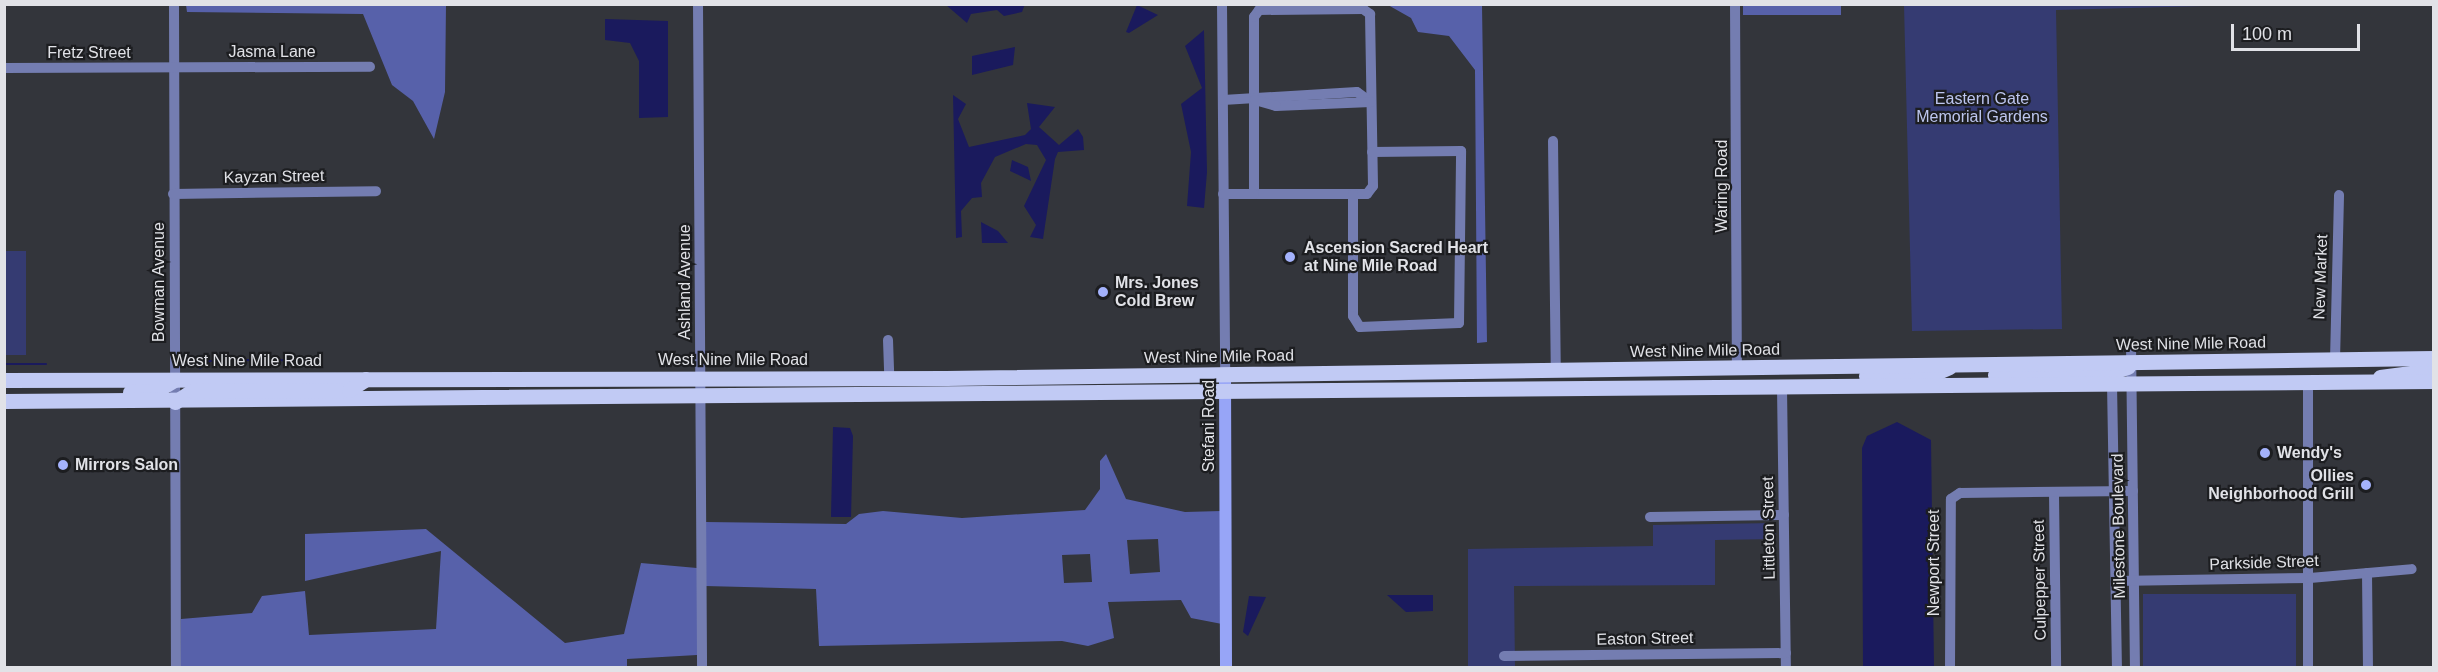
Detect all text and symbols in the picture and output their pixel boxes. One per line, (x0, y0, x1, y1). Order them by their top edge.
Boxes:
scale bar (2234, 12, 2363, 50)
text: 100 m (2242, 24, 2292, 44)
street label: Jasma Lane (228, 42, 316, 62)
street label: Fretz Street (47, 43, 131, 63)
park label: Eastern Gate Memorial Gardens (1916, 89, 2048, 127)
street label: Waring Road (1712, 140, 1732, 232)
street label: Kayzan Street (224, 167, 324, 187)
street label: Bowman Avenue (149, 222, 169, 342)
street label: Ashland Avenue (675, 224, 695, 340)
street label: New Market (2310, 234, 2332, 320)
place label: Ascension Sacred Heart at Nine Mile Road (1304, 238, 1488, 276)
marker: Ascension Sacred Heart at Nine Mile Road (1281, 248, 1299, 266)
place label: Mrs. Jones Cold Brew (1115, 273, 1199, 311)
marker: Mrs. Jones Cold Brew (1096, 285, 1110, 299)
street label: West Nine Mile Road (2116, 333, 2266, 355)
street label: West Nine Mile Road (1630, 340, 1780, 362)
street label: West Nine Mile Road (1144, 346, 1294, 368)
street label: West Nine Mile Road (658, 350, 808, 370)
street label: West Nine Mile Road (172, 351, 322, 371)
street label: Stefani Road (1199, 380, 1219, 472)
place label: Wendy's (2277, 443, 2342, 463)
marker: Wendy's (2258, 446, 2272, 460)
street label: Milestone Boulevard (2108, 453, 2130, 599)
place label: Mirrors Salon (75, 455, 178, 475)
marker: Mirrors Salon (56, 458, 70, 472)
place label: Ollies Neighborhood Grill (2208, 466, 2354, 504)
street label: Littleton Street (1759, 476, 1779, 580)
marker: Ollies Neighborhood Grill (2359, 478, 2373, 492)
street label: Newport Street (1924, 510, 1944, 616)
street label: Culpepper Street (2029, 519, 2051, 641)
street label: Parkside Street (2209, 551, 2319, 575)
street label: Easton Street (1596, 629, 1694, 649)

